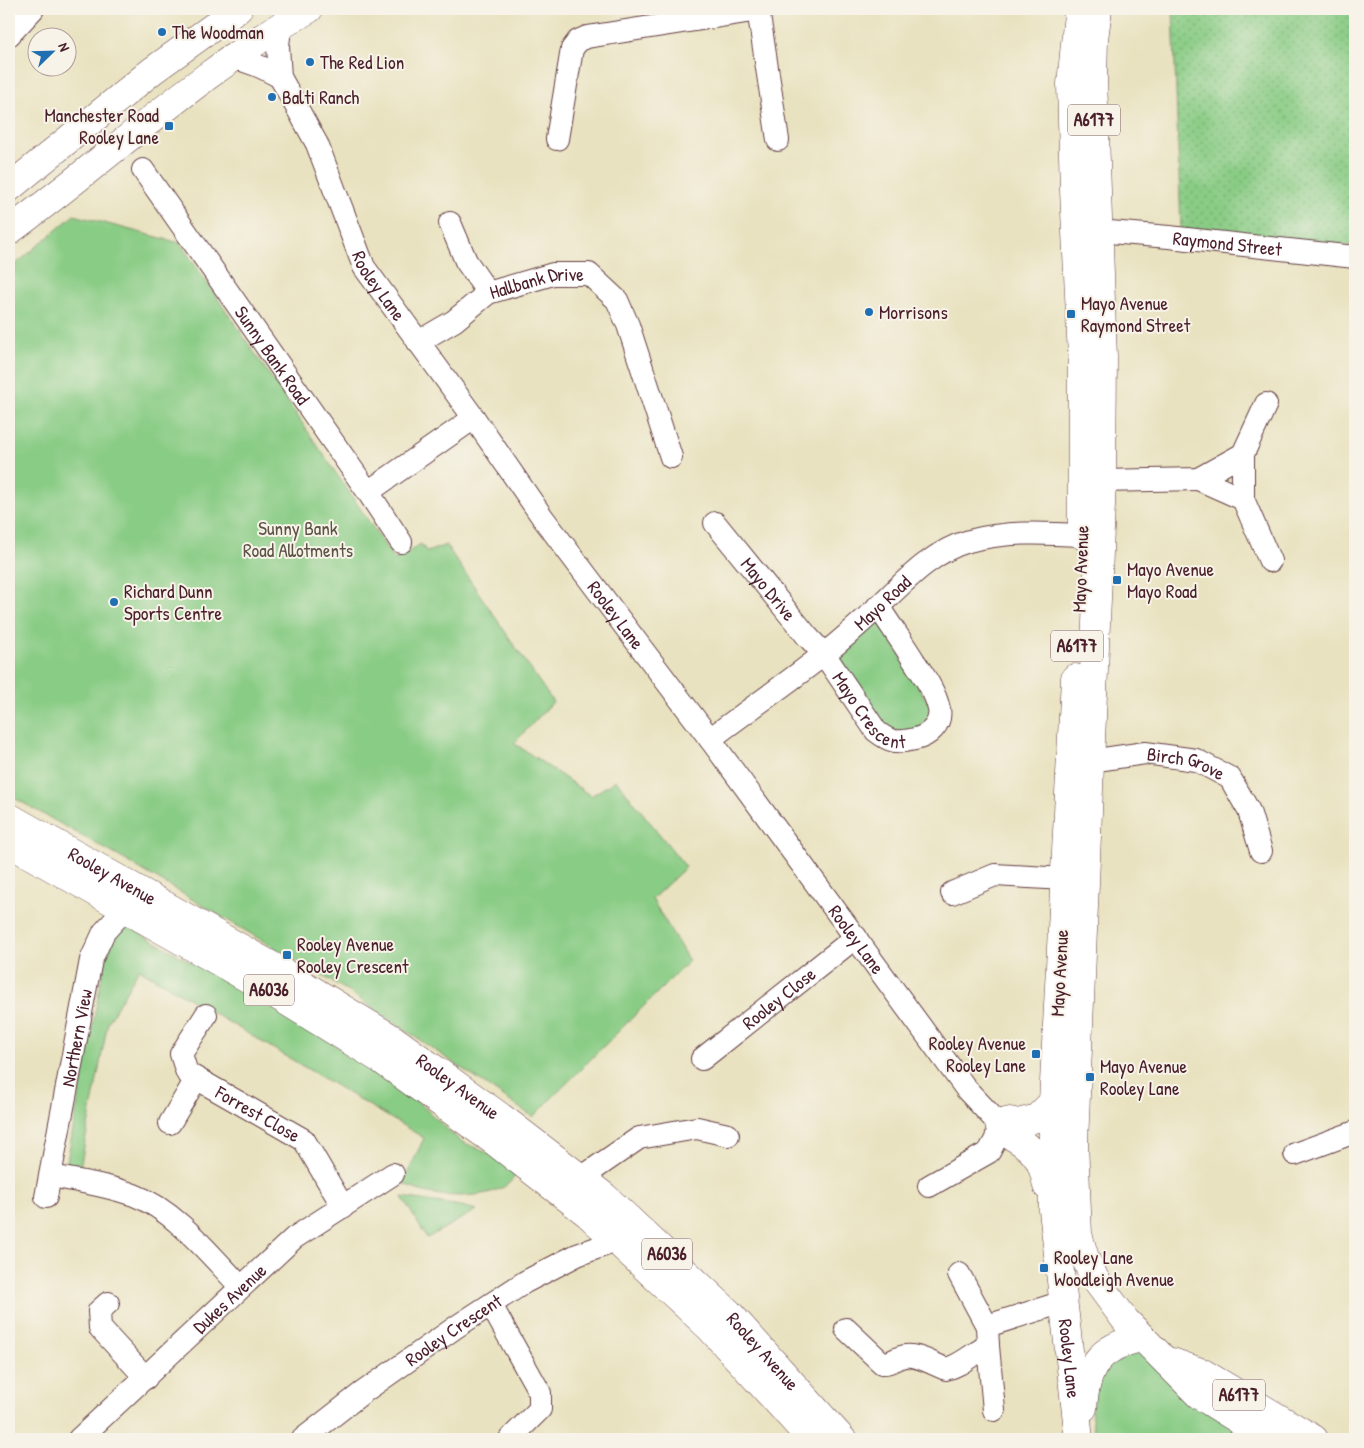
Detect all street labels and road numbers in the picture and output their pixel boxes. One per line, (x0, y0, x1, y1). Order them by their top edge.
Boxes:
road number: A6177 (1068, 104, 1120, 136)
street label: Raymond Street (1172, 225, 1284, 262)
street label: Rooley Lane (346, 247, 412, 326)
street label: Hallbank Drive (486, 260, 584, 305)
street label: Sunny Bank Road (229, 301, 316, 410)
street label: Mayo Avenue (1065, 525, 1095, 613)
street label: Mayo Drive (735, 552, 803, 626)
street label: Mayo Road (848, 569, 917, 636)
street label: Rooley Lane (582, 575, 651, 655)
road number: A6177 (1051, 630, 1103, 661)
street label: Mayo Crescent (827, 666, 907, 755)
street label: Birch Grove (1145, 740, 1230, 786)
street label: Rooley Avenue (64, 840, 162, 911)
street label: Rooley Lane (823, 900, 891, 980)
street label: Mayo Avenue (1044, 928, 1074, 1017)
street label: Rooley Close (737, 961, 821, 1035)
road number: A6036 (244, 974, 294, 1006)
street label: Northern View (54, 987, 98, 1089)
street label: Rooley Avenue (411, 1047, 505, 1125)
street label: Forrest Close (210, 1079, 305, 1148)
road number: A6036 (642, 1238, 692, 1270)
street label: Dukes Avenue (187, 1257, 272, 1339)
street label: Rooley Crescent (400, 1287, 507, 1372)
street label: Rooley Avenue (721, 1306, 806, 1396)
street label: Rooley Lane (1052, 1317, 1087, 1400)
road number: A6177 (1213, 1380, 1265, 1410)

